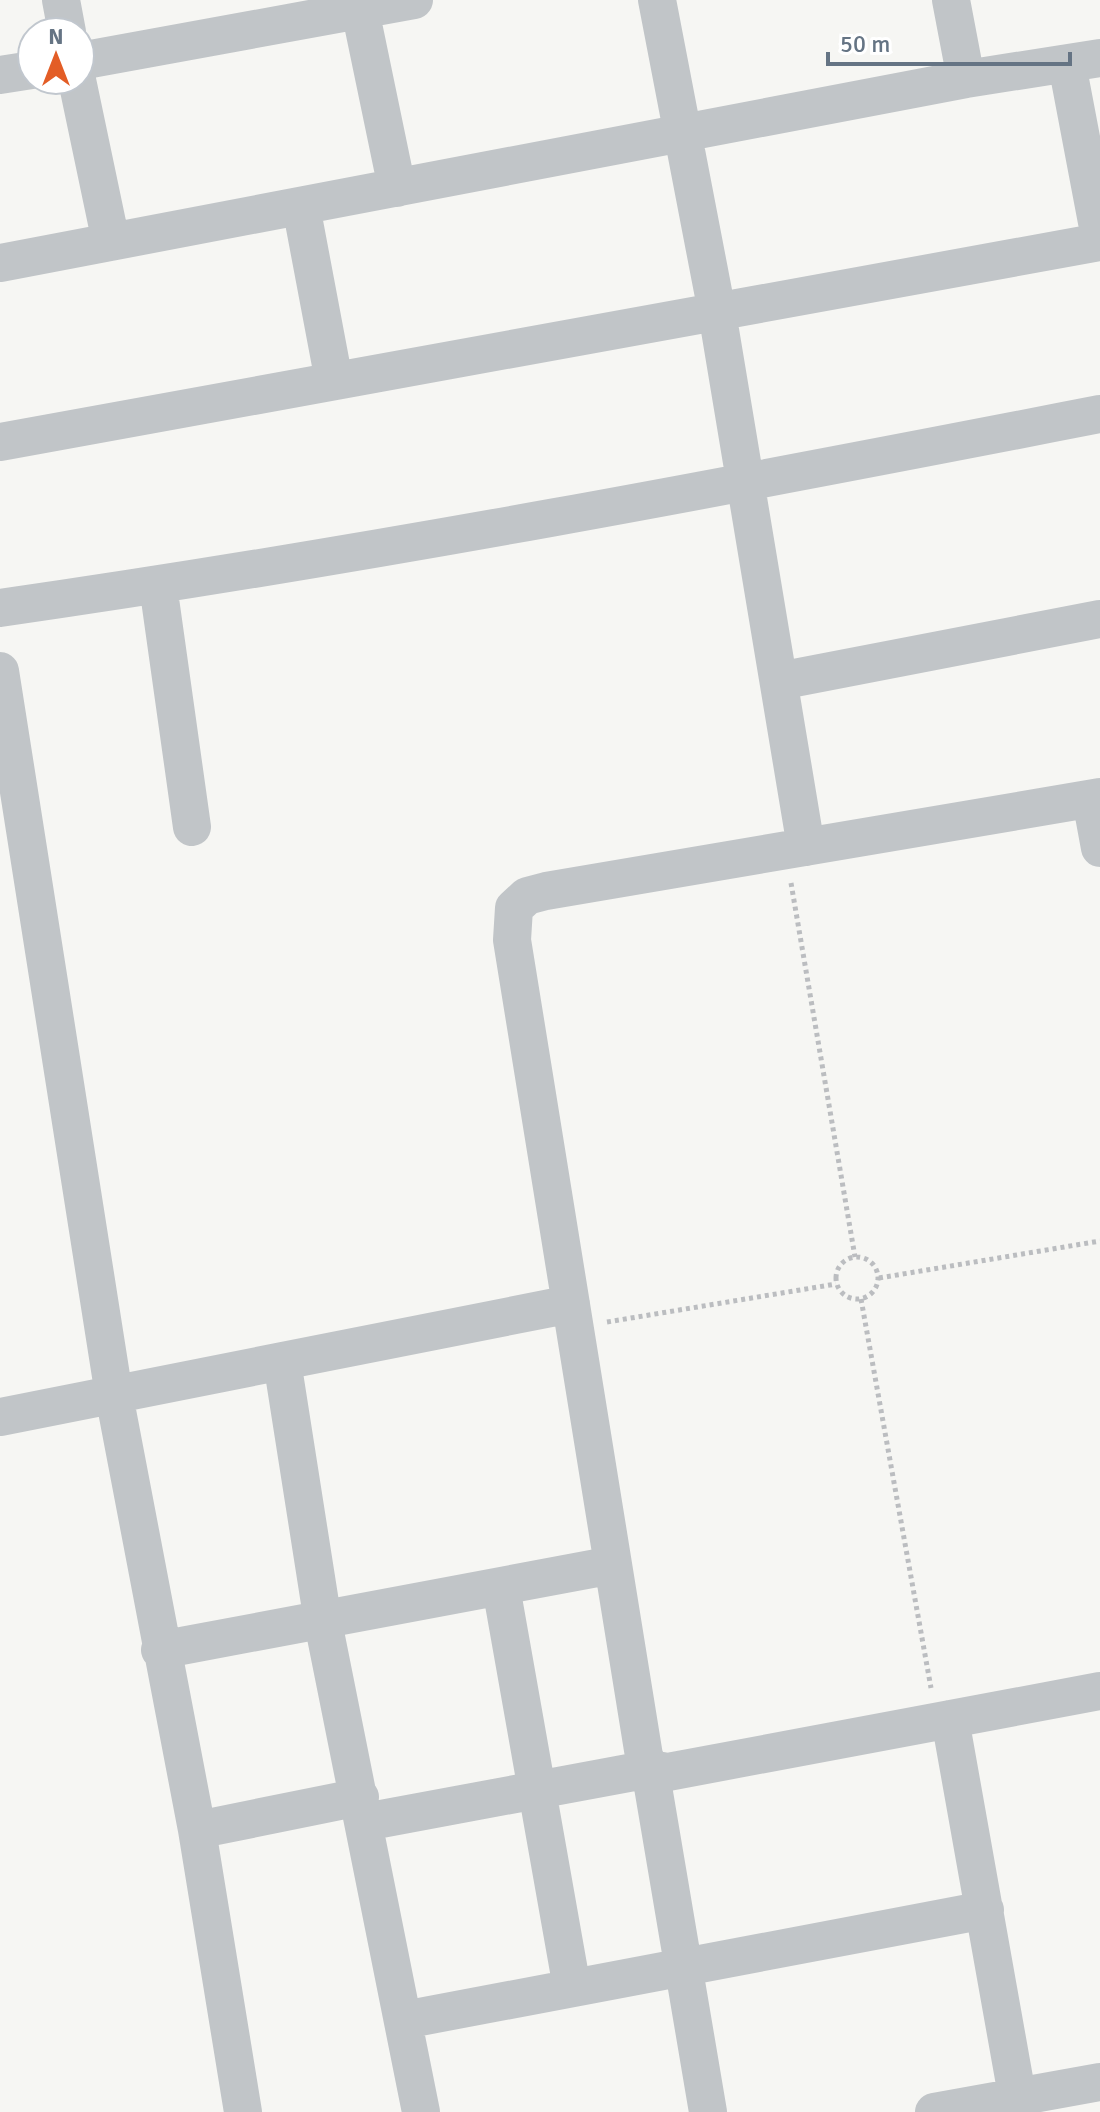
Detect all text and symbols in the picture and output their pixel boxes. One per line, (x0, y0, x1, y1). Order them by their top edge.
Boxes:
north arrow (16, 16, 96, 96)
scale bar (828, 16, 1070, 66)
text: N (48, 23, 64, 50)
text: 50 m (840, 29, 890, 59)

